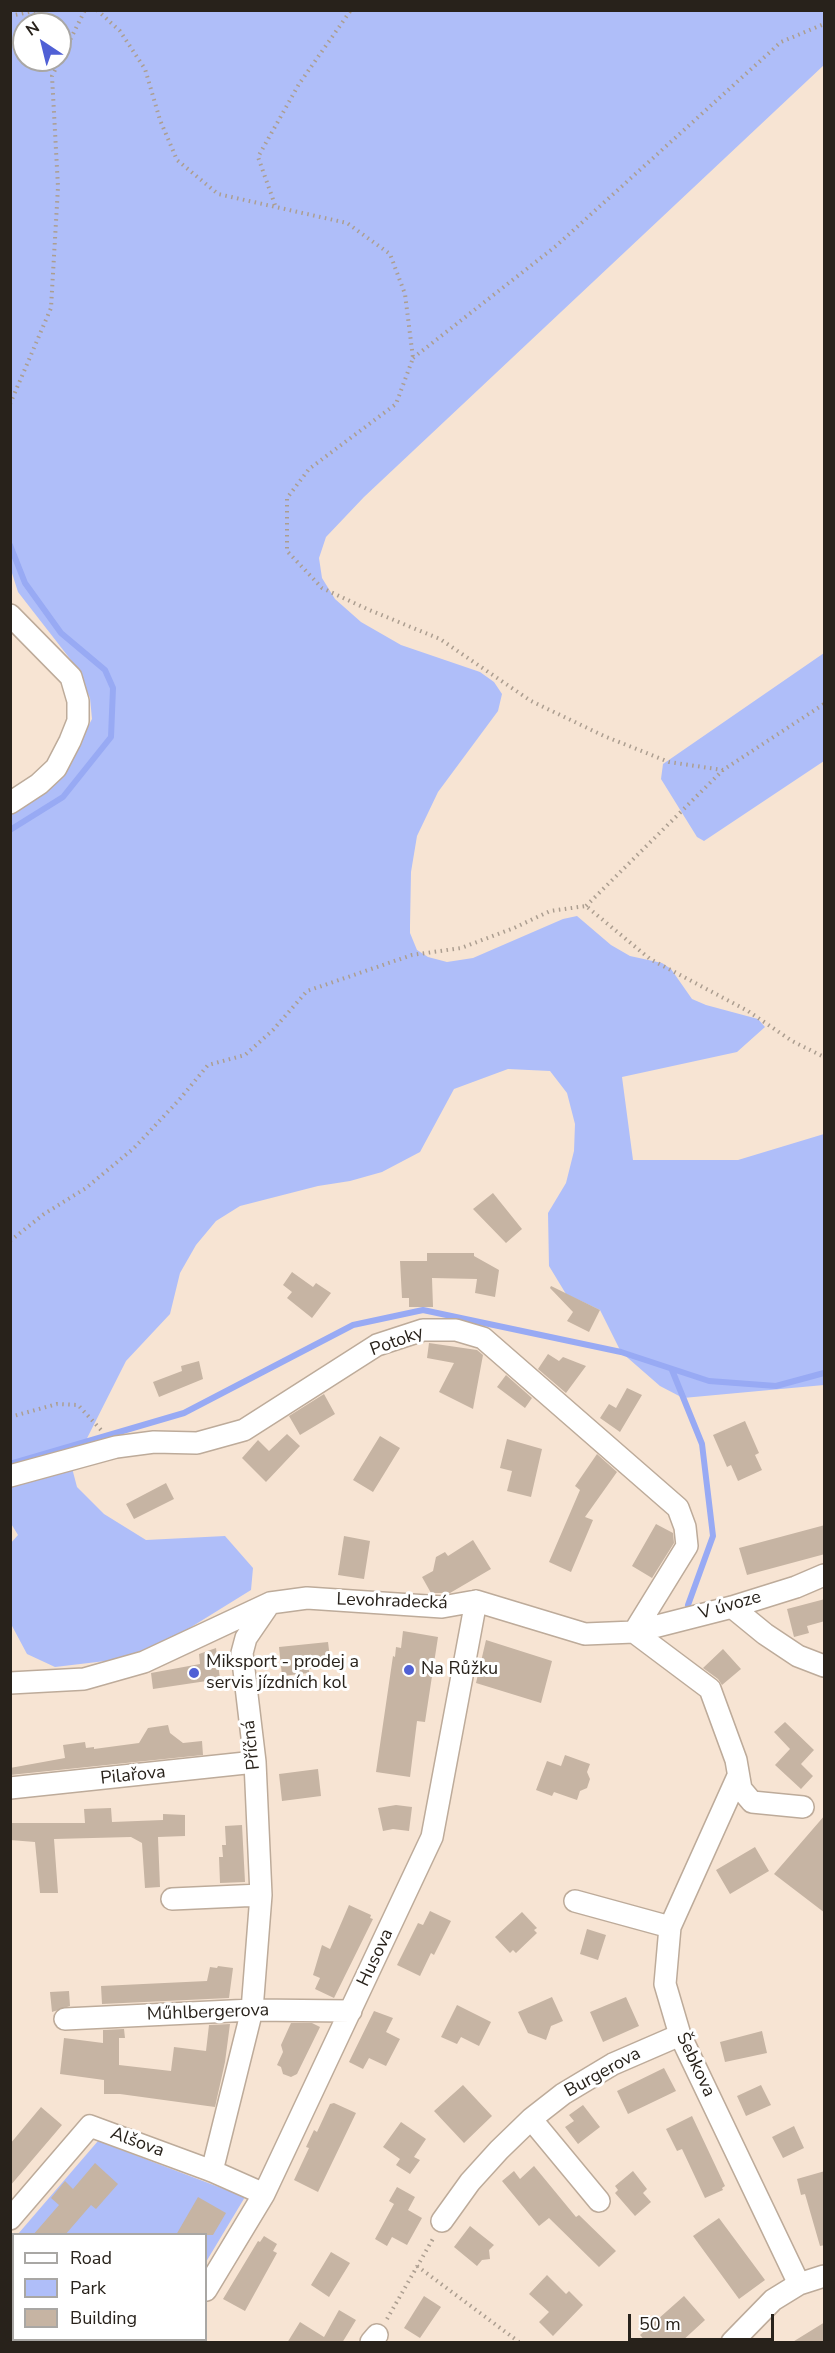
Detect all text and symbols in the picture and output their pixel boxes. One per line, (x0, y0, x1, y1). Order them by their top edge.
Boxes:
north arrow (12, 12, 72, 72)
text: N (22, 16, 44, 41)
street label: Potoky (367, 1322, 427, 1362)
street label: V úvoze (696, 1587, 764, 1625)
street label: Levohradecká (336, 1589, 448, 1615)
place label: Miksport - prodej a servis jízdních kol (206, 1652, 359, 1694)
place label: Na Růžku (421, 1659, 498, 1681)
marker: Na Růžku (402, 1663, 416, 1677)
marker: Miksport - prodej a servis jízdních kol (187, 1666, 201, 1680)
street label: Příčná (239, 1719, 265, 1771)
street label: Pilařova (99, 1762, 167, 1790)
street label: Husova (353, 1926, 399, 1990)
street label: Műhlbergerova (146, 2000, 270, 2026)
street label: Šebkova (671, 2029, 719, 2101)
street label: Burgerova (561, 2043, 645, 2103)
street label: Alšova (107, 2123, 167, 2163)
legend (12, 2233, 207, 2341)
text: Road (70, 2246, 112, 2270)
text: Park (70, 2276, 106, 2300)
scale bar (631, 2302, 776, 2340)
text: Building (70, 2306, 137, 2330)
text: 50 m (639, 2312, 681, 2336)

